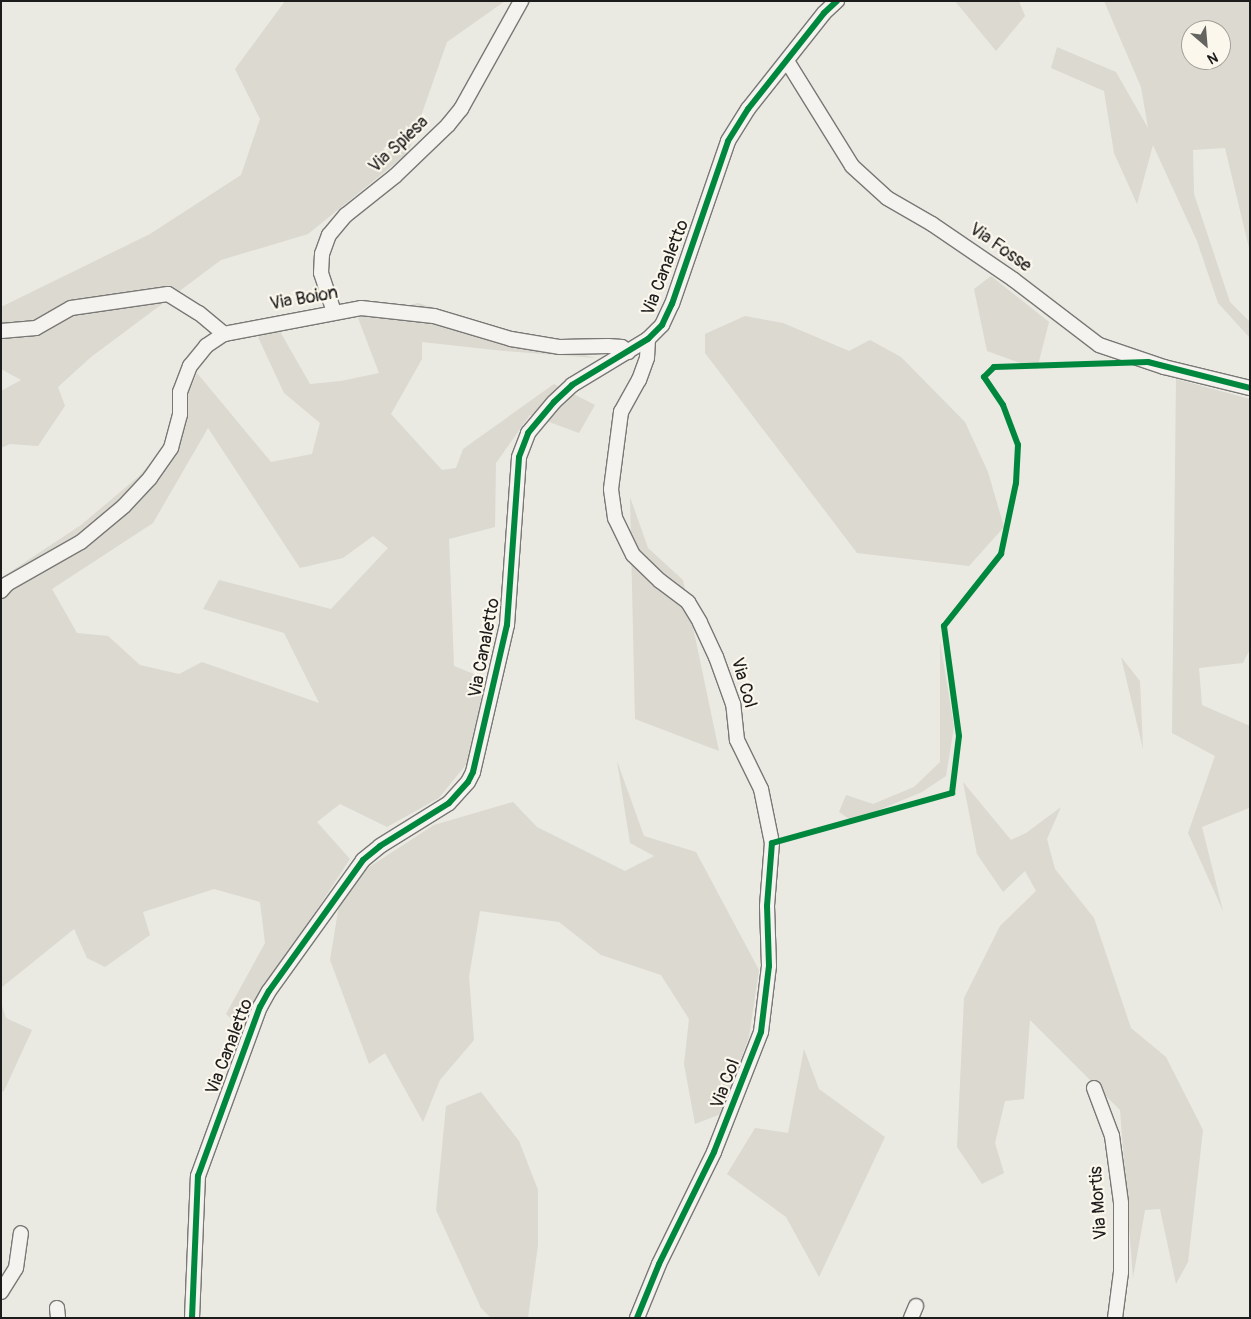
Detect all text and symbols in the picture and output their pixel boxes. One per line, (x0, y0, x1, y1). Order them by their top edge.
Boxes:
north arrow (1181, 20, 1231, 70)
text: N (1205, 48, 1221, 68)
street label: Via Spiesa (365, 112, 433, 178)
street label: Via Canaletto (638, 217, 694, 319)
street label: Via Fosse (965, 219, 1035, 277)
street label: Via Boion (268, 282, 340, 316)
street label: Via Canaletto (465, 596, 505, 700)
street label: Via Col (726, 655, 760, 711)
street label: Via Canaletto (202, 996, 258, 1098)
street label: Via Col (707, 1056, 745, 1112)
street label: Via Mortis (1086, 1165, 1112, 1241)

